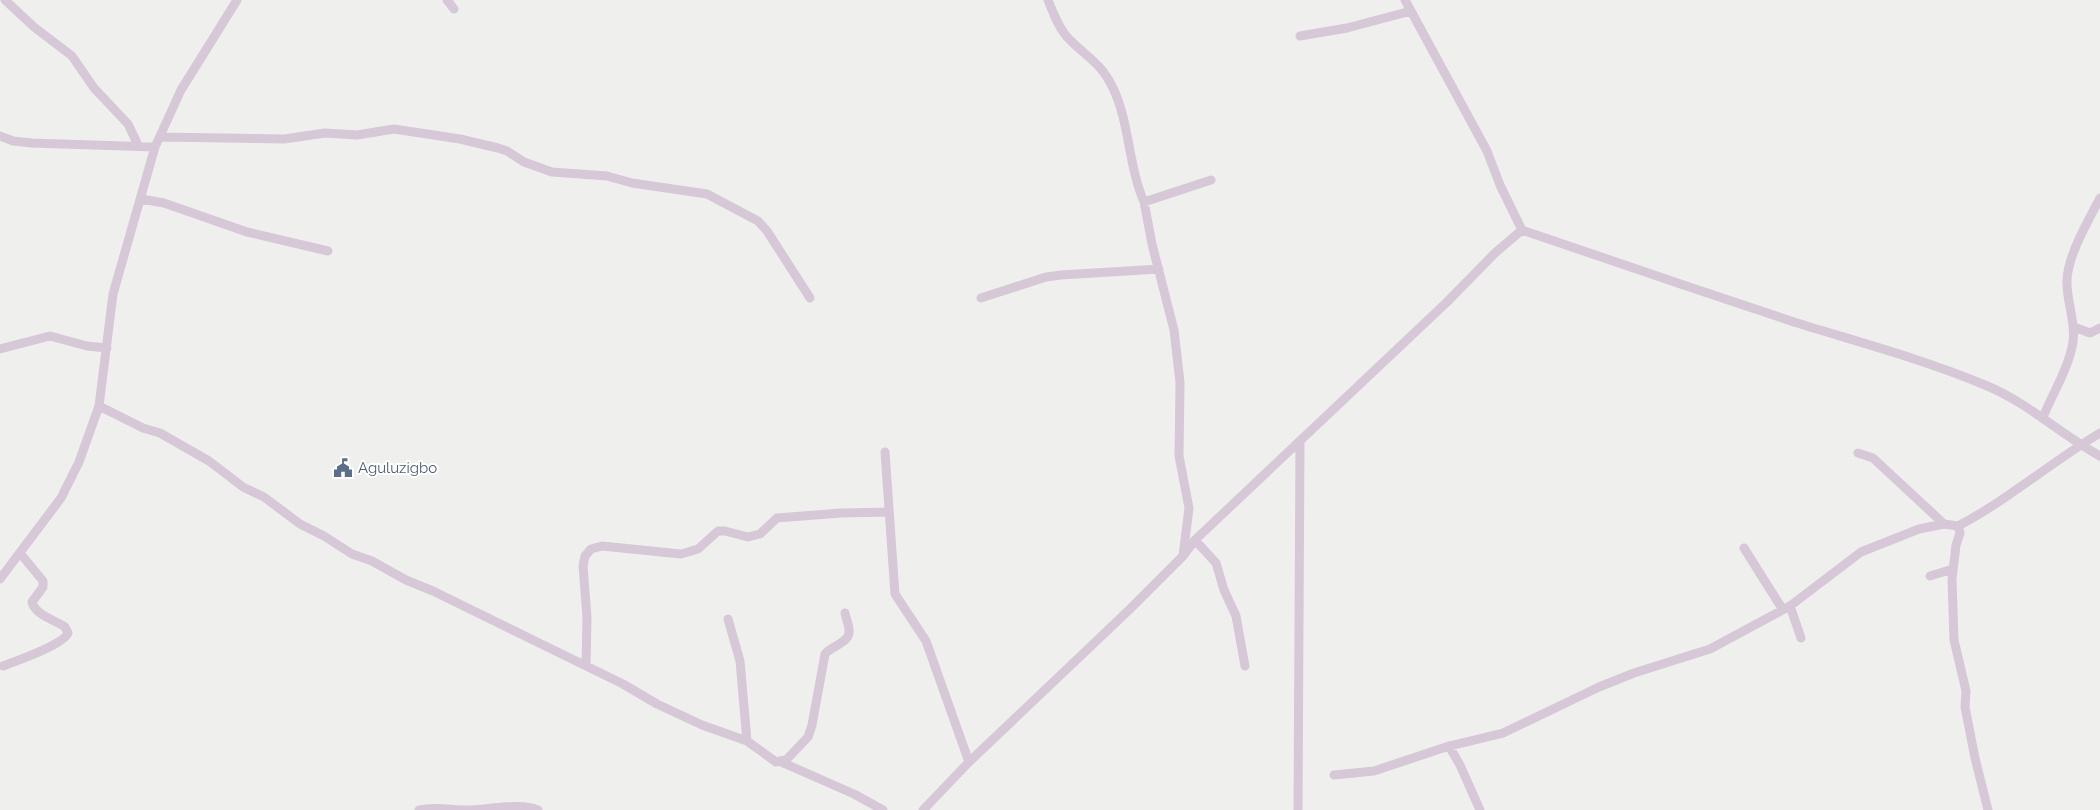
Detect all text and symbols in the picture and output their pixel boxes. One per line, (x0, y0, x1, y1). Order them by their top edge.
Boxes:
public building icon: Aguluzigbo (332, 457, 354, 479)
place label: Aguluzigbo (358, 459, 437, 477)

